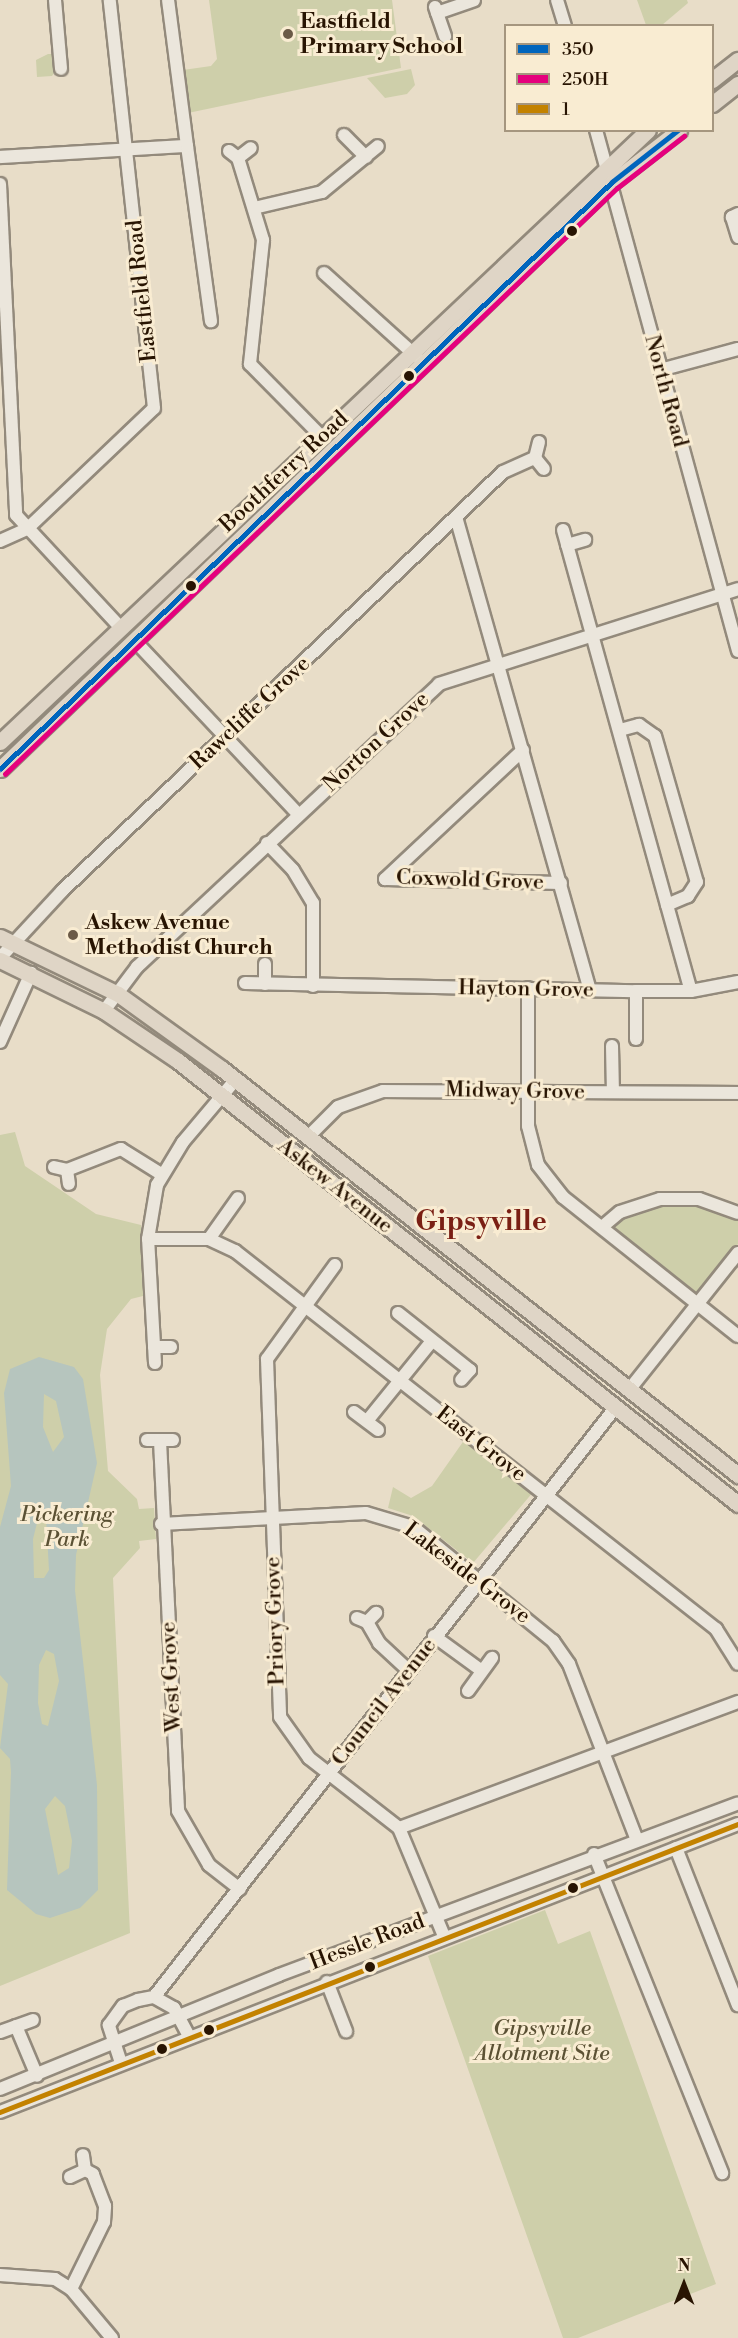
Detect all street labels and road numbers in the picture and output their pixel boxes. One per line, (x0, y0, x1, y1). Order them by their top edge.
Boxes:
street label: Eastfield Road (121, 218, 163, 364)
street label: North Road (638, 332, 694, 450)
street label: Boothferry Road (214, 406, 354, 538)
street label: Rawcliffe Grove (184, 651, 316, 775)
street label: Norton Grove (318, 686, 434, 798)
street label: Coxwold Grove (396, 864, 544, 896)
street label: Hayton Grove (458, 975, 594, 1003)
street label: Midway Grove (445, 1077, 585, 1105)
street label: Askew Avenue (272, 1133, 398, 1239)
street label: East Grove (430, 1400, 532, 1488)
street label: Lakeside Grove (398, 1517, 536, 1629)
street label: Priory Grove (260, 1556, 290, 1686)
street label: West Grove (155, 1621, 187, 1733)
street label: Council Avenue (326, 1633, 442, 1771)
street label: Hessle Road (306, 1908, 428, 1976)

